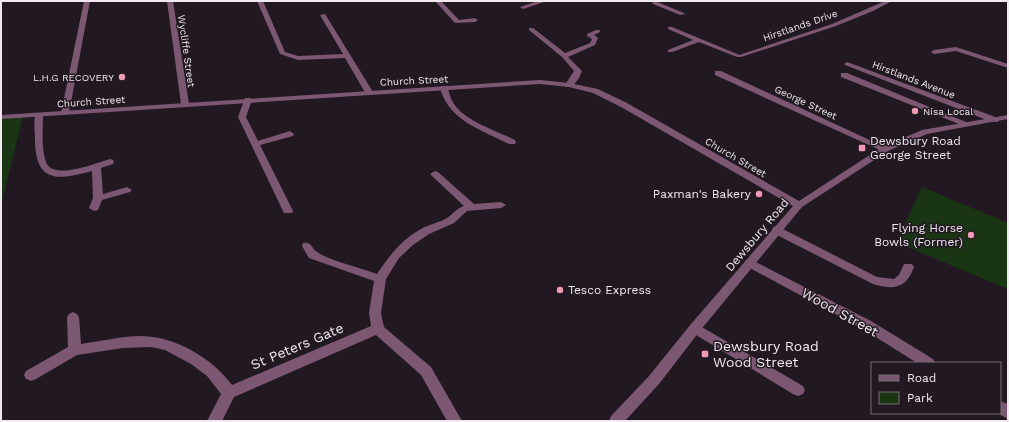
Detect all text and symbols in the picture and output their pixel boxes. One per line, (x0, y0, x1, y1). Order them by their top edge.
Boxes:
street label: Hirstlands Drive (761, 7, 839, 43)
street label: Wycliffe Street (176, 14, 197, 89)
street label: Hirstlands Avenue (871, 59, 957, 100)
place label: L.H.G RECOVERY (33, 72, 114, 83)
marker: L.H.G RECOVERY (117, 72, 127, 82)
street label: Church Street (380, 73, 449, 88)
street label: George Street (773, 83, 839, 122)
street label: Church Street (57, 94, 126, 109)
marker: Nisa Local (910, 106, 920, 116)
place label: Nisa Local (923, 106, 973, 117)
place label: Dewsbury Road George Street (870, 134, 961, 162)
street label: Church Street (703, 136, 769, 180)
marker: Dewsbury Road George Street (857, 143, 867, 153)
place label: Paxman's Bakery (653, 187, 752, 201)
marker: Paxman's Bakery (754, 189, 764, 199)
street label: Dewsbury Road (722, 196, 792, 274)
place label: Flying Horse Bowls (Former) (874, 221, 963, 249)
marker: Flying Horse Bowls (Former) (966, 230, 976, 240)
place label: Tesco Express (568, 283, 651, 297)
street label: Wood Street (799, 284, 881, 340)
marker: Tesco Express (555, 285, 565, 295)
street label: St Peters Gate (248, 319, 346, 373)
place label: Dewsbury Road Wood Street (713, 338, 819, 370)
marker: Dewsbury Road Wood Street (700, 349, 710, 359)
legend (871, 362, 1001, 414)
text: Road (907, 371, 936, 385)
text: Park (907, 391, 933, 405)

